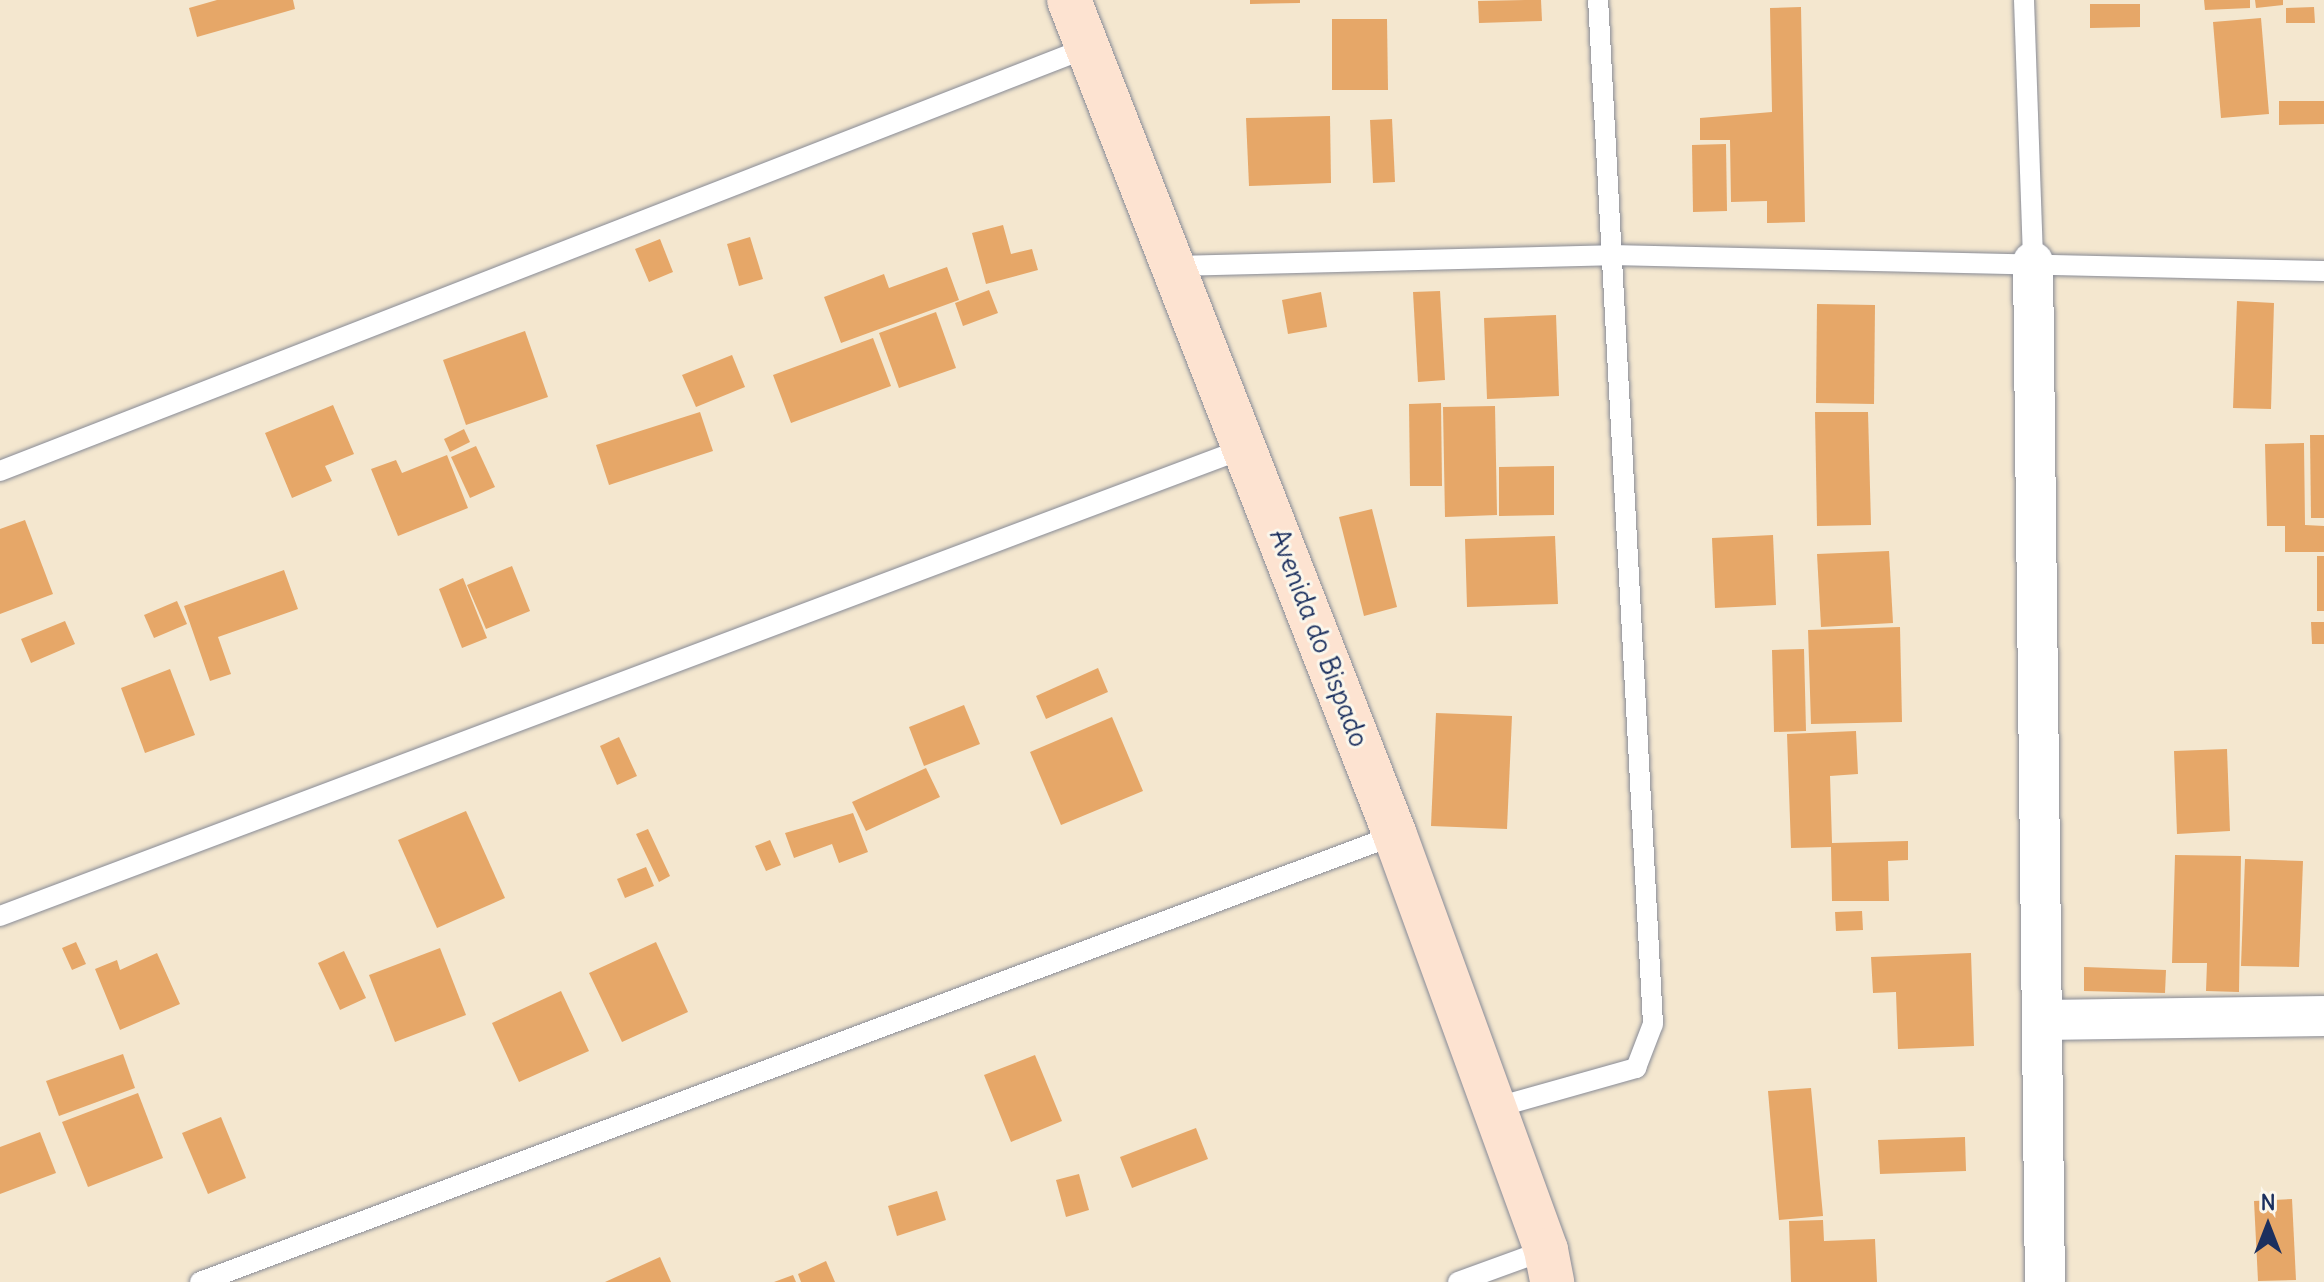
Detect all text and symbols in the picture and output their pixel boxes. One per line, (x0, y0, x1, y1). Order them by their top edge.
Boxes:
street label: Avenida do Bispado (1263, 525, 1375, 751)
north arrow (2228, 1186, 2308, 1266)
text: N (2260, 1188, 2276, 1216)

